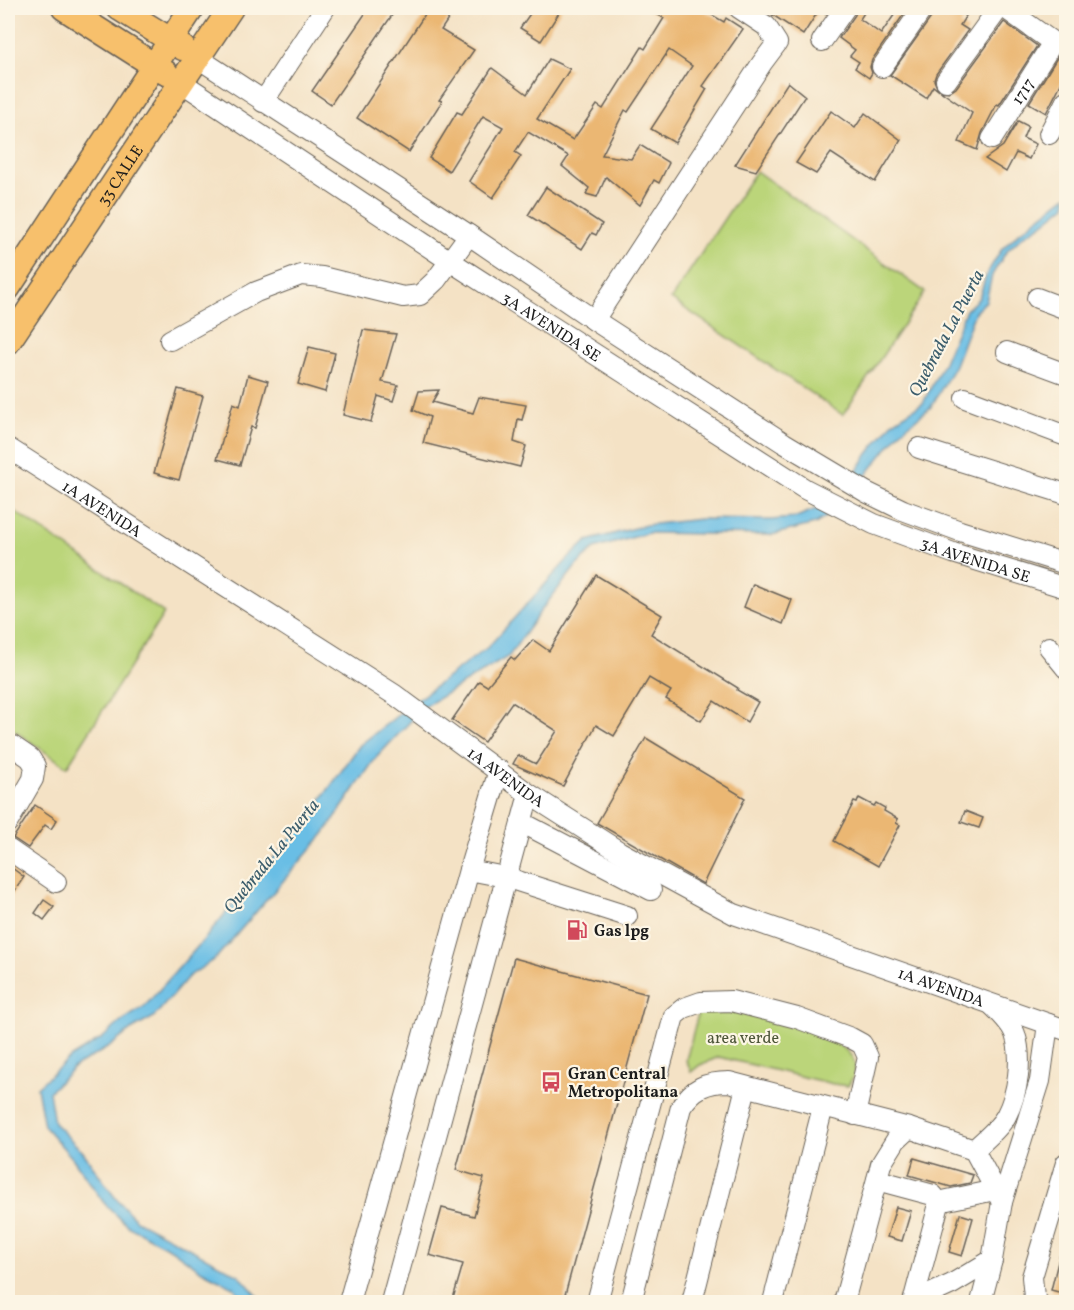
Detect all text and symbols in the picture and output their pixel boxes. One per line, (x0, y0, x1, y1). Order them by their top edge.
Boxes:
street label: 1717 (1007, 74, 1041, 110)
street label: 33 CALLE (93, 141, 149, 211)
water label: Quebrada La Puerta (903, 266, 991, 402)
street label: 3A AVENIDA SE (497, 288, 605, 368)
street label: 1A AVENIDA (57, 476, 145, 544)
street label: 3A AVENIDA SE (917, 533, 1033, 589)
street label: 1A AVENIDA (462, 743, 548, 814)
water label: Quebrada La Puerta (218, 794, 326, 919)
fuel station icon: Gas lpg (565, 918, 589, 942)
place label: Gas lpg (594, 921, 649, 943)
street label: 1A AVENIDA (894, 963, 987, 1014)
park label: area verde (707, 1028, 779, 1050)
place label: Gran Central Metropolitana (568, 1064, 679, 1104)
bus stop icon: Gran Central Metropolitana (539, 1070, 563, 1094)

